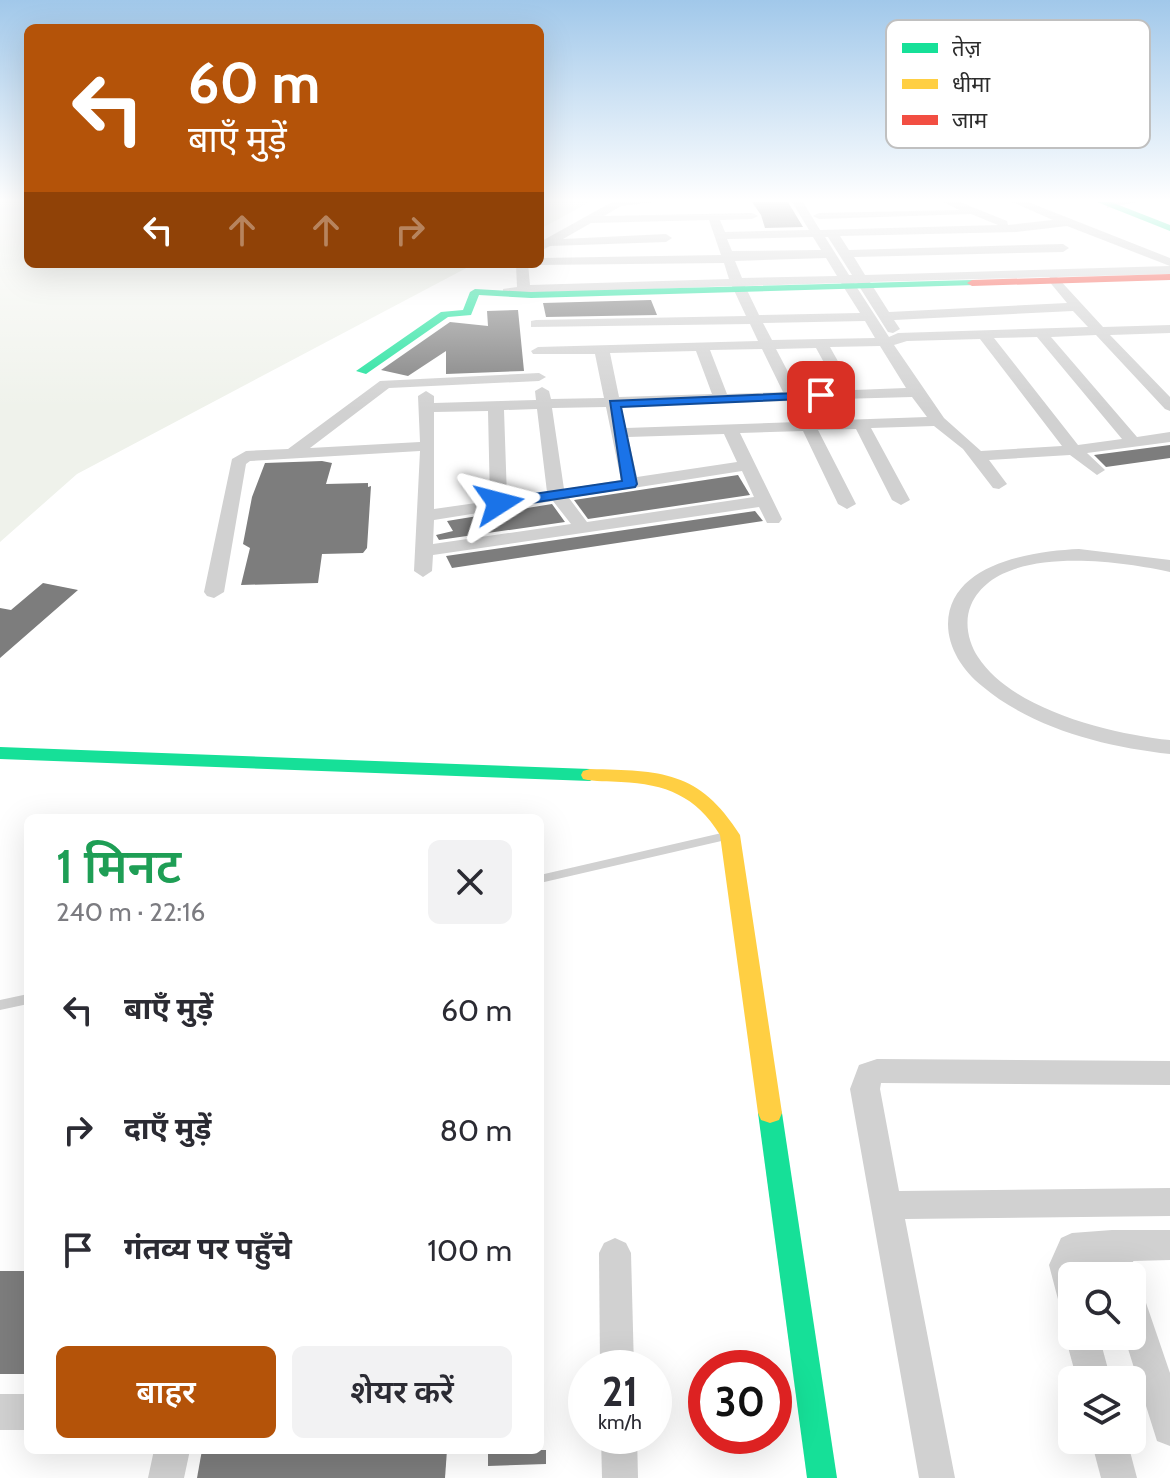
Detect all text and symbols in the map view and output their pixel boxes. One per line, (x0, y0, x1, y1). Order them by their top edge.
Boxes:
legend (886, 20, 1150, 148)
text: तेज़ (952, 35, 982, 62)
text: 60 m (188, 49, 320, 117)
icon: left (56, 56, 160, 160)
text: धीमा (952, 71, 990, 98)
text: जाम (952, 107, 988, 134)
text: बाएँ मुड़ें (188, 117, 287, 161)
icon: left (136, 208, 180, 252)
icon: ahead (220, 208, 264, 252)
icon: ahead (304, 208, 348, 252)
icon: right (388, 208, 432, 252)
pin (787, 361, 855, 429)
icon: arrive (799, 373, 843, 417)
position arrow (457, 461, 541, 545)
text: 1 मिनट (56, 837, 181, 895)
button: close (428, 840, 512, 924)
text: 240 m · 22:16 (56, 896, 205, 928)
icon: left (56, 988, 100, 1032)
text: बाएँ मुड़ें (124, 990, 213, 1027)
text: 60 m (441, 992, 512, 1029)
icon: right (56, 1108, 100, 1152)
text: दाएँ मुड़ें (124, 1110, 211, 1147)
text: 80 m (440, 1112, 512, 1149)
icon: arrive (56, 1228, 100, 1272)
text: गंतव्य पर पहुँचे (124, 1230, 292, 1267)
text: 100 m (427, 1232, 512, 1269)
map controls (1058, 1262, 1146, 1454)
button: search (1058, 1262, 1146, 1350)
button: बाहर (56, 1346, 276, 1438)
button: शेयर करें (292, 1346, 512, 1438)
speed limit sign: 30 (688, 1350, 792, 1454)
button: layers (1058, 1366, 1146, 1454)
text: 21 (602, 1367, 638, 1416)
text: km/h (598, 1410, 642, 1434)

